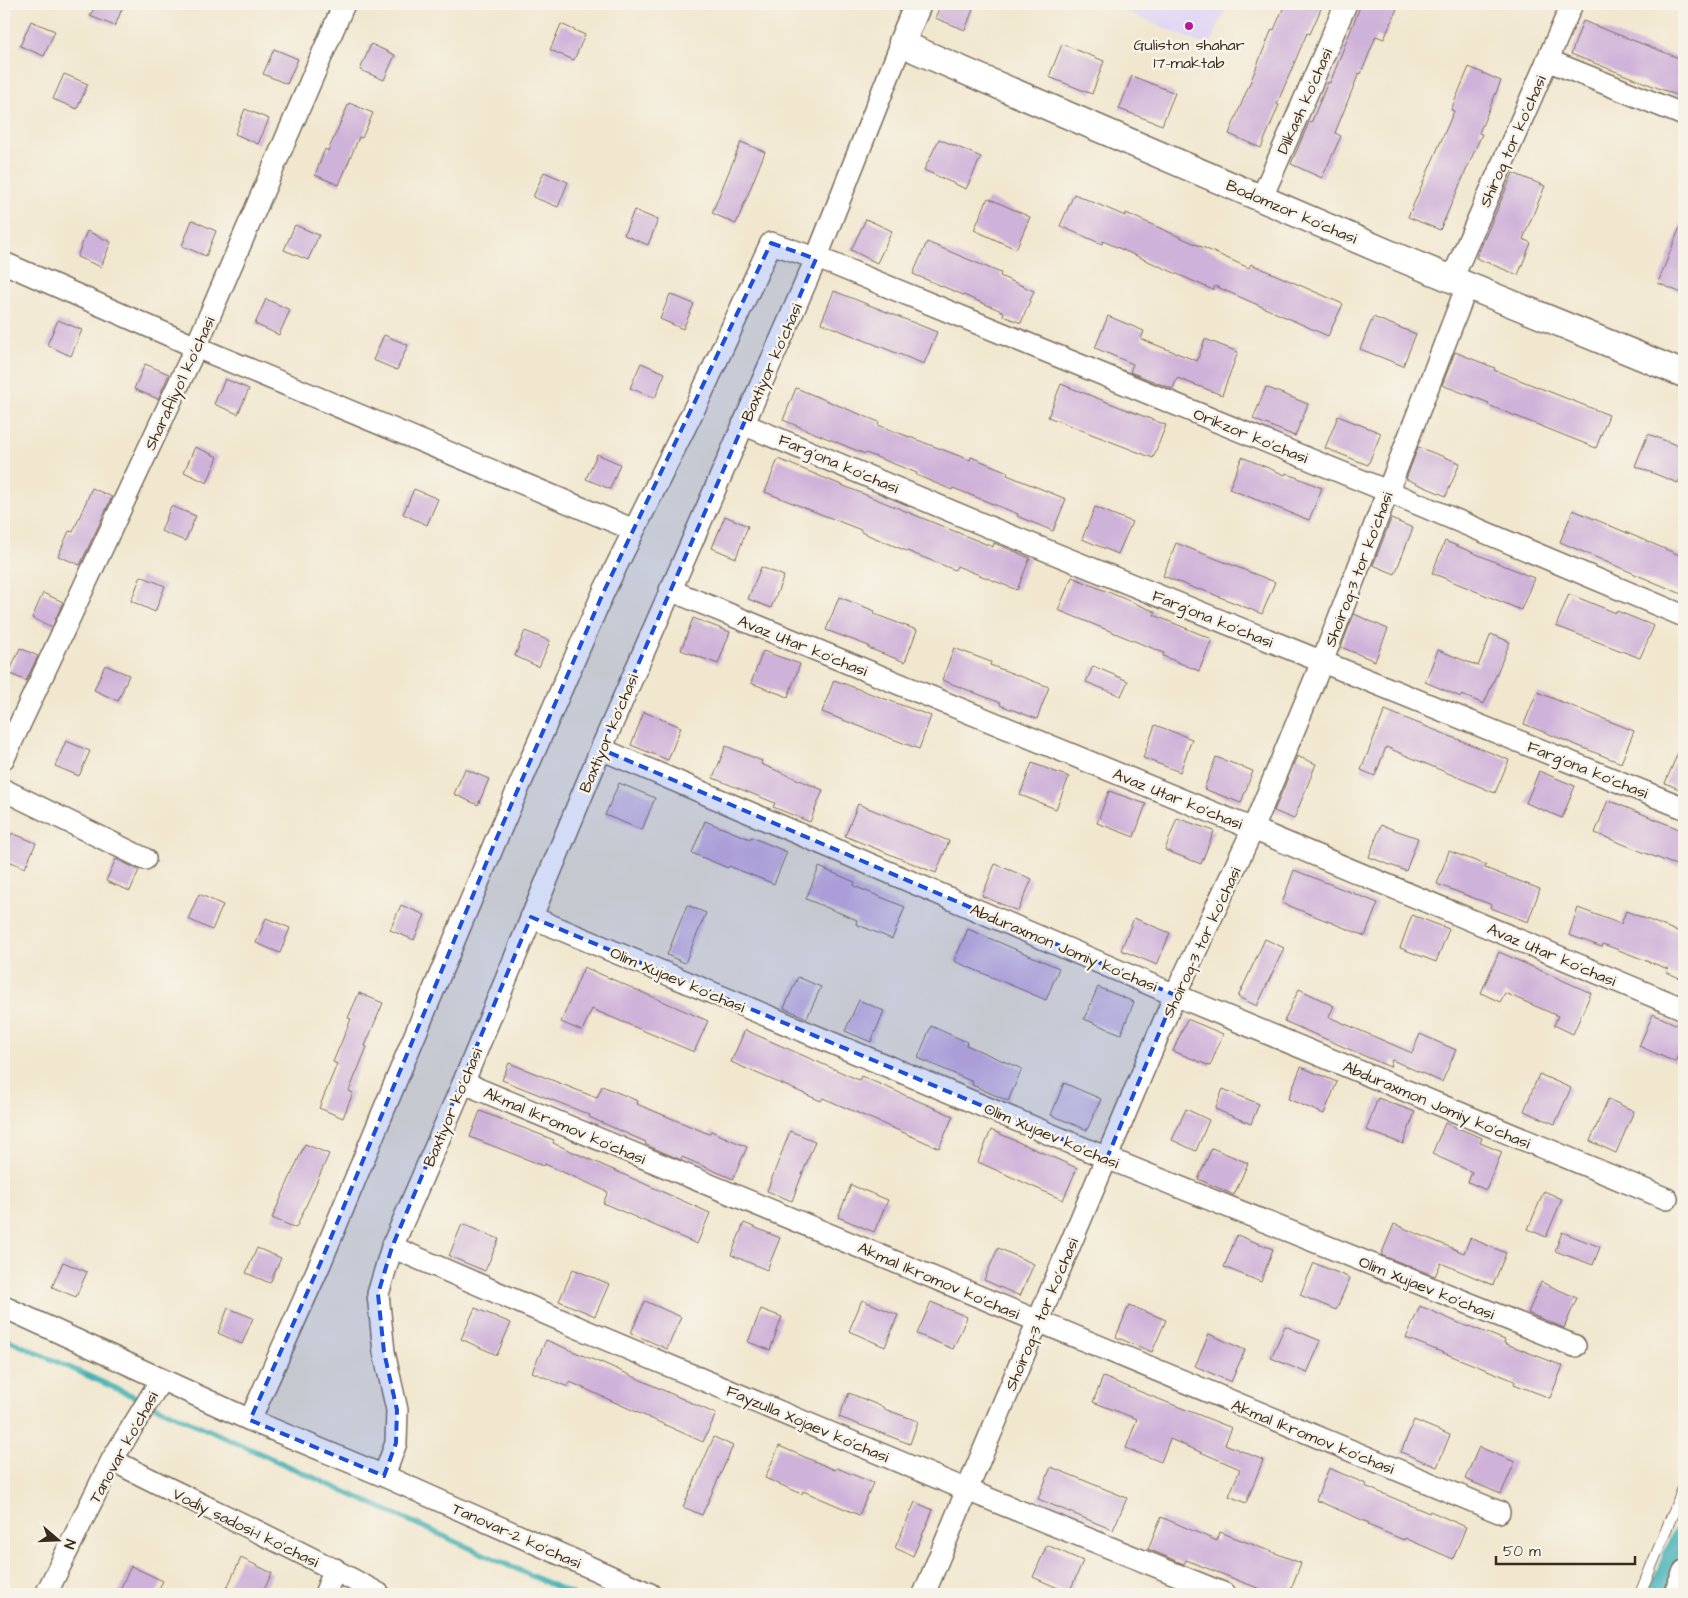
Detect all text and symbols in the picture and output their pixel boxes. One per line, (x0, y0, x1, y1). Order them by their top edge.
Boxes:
marker: Guliston shahar 17-maktab (1183, 20, 1195, 32)
place label: Guliston shahar 17-maktab (1133, 34, 1245, 74)
street label: Dilkash ko'chasi (1272, 44, 1338, 158)
street label: Shiroq tor ko'chasi (1474, 72, 1552, 211)
street label: Bodomzor ko'chasi (1223, 174, 1361, 250)
street label: Baxtiyor ko'chasi (736, 299, 809, 425)
street label: Sharafliyo'l ko'chasi (139, 312, 222, 454)
street label: Orikzor ko'chasi (1190, 403, 1312, 469)
street label: Farg'ona ko'chasi (775, 429, 903, 500)
street label: Shoiroq-3 tor ko'chasi (1319, 488, 1399, 650)
street label: Farg'ona ko'chasi (1149, 585, 1277, 654)
street label: Avaz Utar ko'chasi (735, 610, 871, 682)
street label: Baxtiyor ko'chasi (574, 670, 645, 797)
street label: Farg'ona ko'chasi (1524, 736, 1652, 805)
street label: Avaz Utar ko'chasi (1110, 763, 1246, 835)
street label: Shoiroq-3 tor ko'chasi (1157, 863, 1247, 1021)
street label: Abduraxmon Jomiy ko'chasi (966, 898, 1161, 999)
street label: Avaz Utar ko'chasi (1484, 918, 1620, 992)
street label: Olim Xujaev ko'chasi (607, 942, 749, 1019)
street label: Baxtiyor ko'chasi (418, 1044, 489, 1171)
street label: Abduraxmon Jomiy ko'chasi (1339, 1055, 1534, 1156)
street label: Akmal Ikromov ko'chasi (480, 1082, 649, 1170)
street label: Olim Xujaev ko'chasi (981, 1098, 1123, 1175)
street label: Shoiroq-3 tor ko'chasi (1000, 1234, 1084, 1394)
street label: Akmal Ikromov ko'chasi (854, 1237, 1023, 1325)
street label: Olim Xujaev ko'chasi (1355, 1251, 1498, 1325)
street label: Fayzulla Xojaev ko'chasi (723, 1380, 893, 1469)
street label: Tanovar ko'chasi (84, 1387, 164, 1507)
street label: Akmal Ikromov ko'chasi (1228, 1394, 1398, 1480)
street label: Vodiy sadosi-1 ko'chasi (168, 1483, 323, 1574)
street label: Tanovar-2 ko'chasi (449, 1498, 585, 1574)
north arrow (32, 1516, 82, 1566)
scale bar (1496, 1533, 1634, 1565)
text: N (58, 1536, 80, 1552)
text: 50 m (1503, 1541, 1541, 1562)

